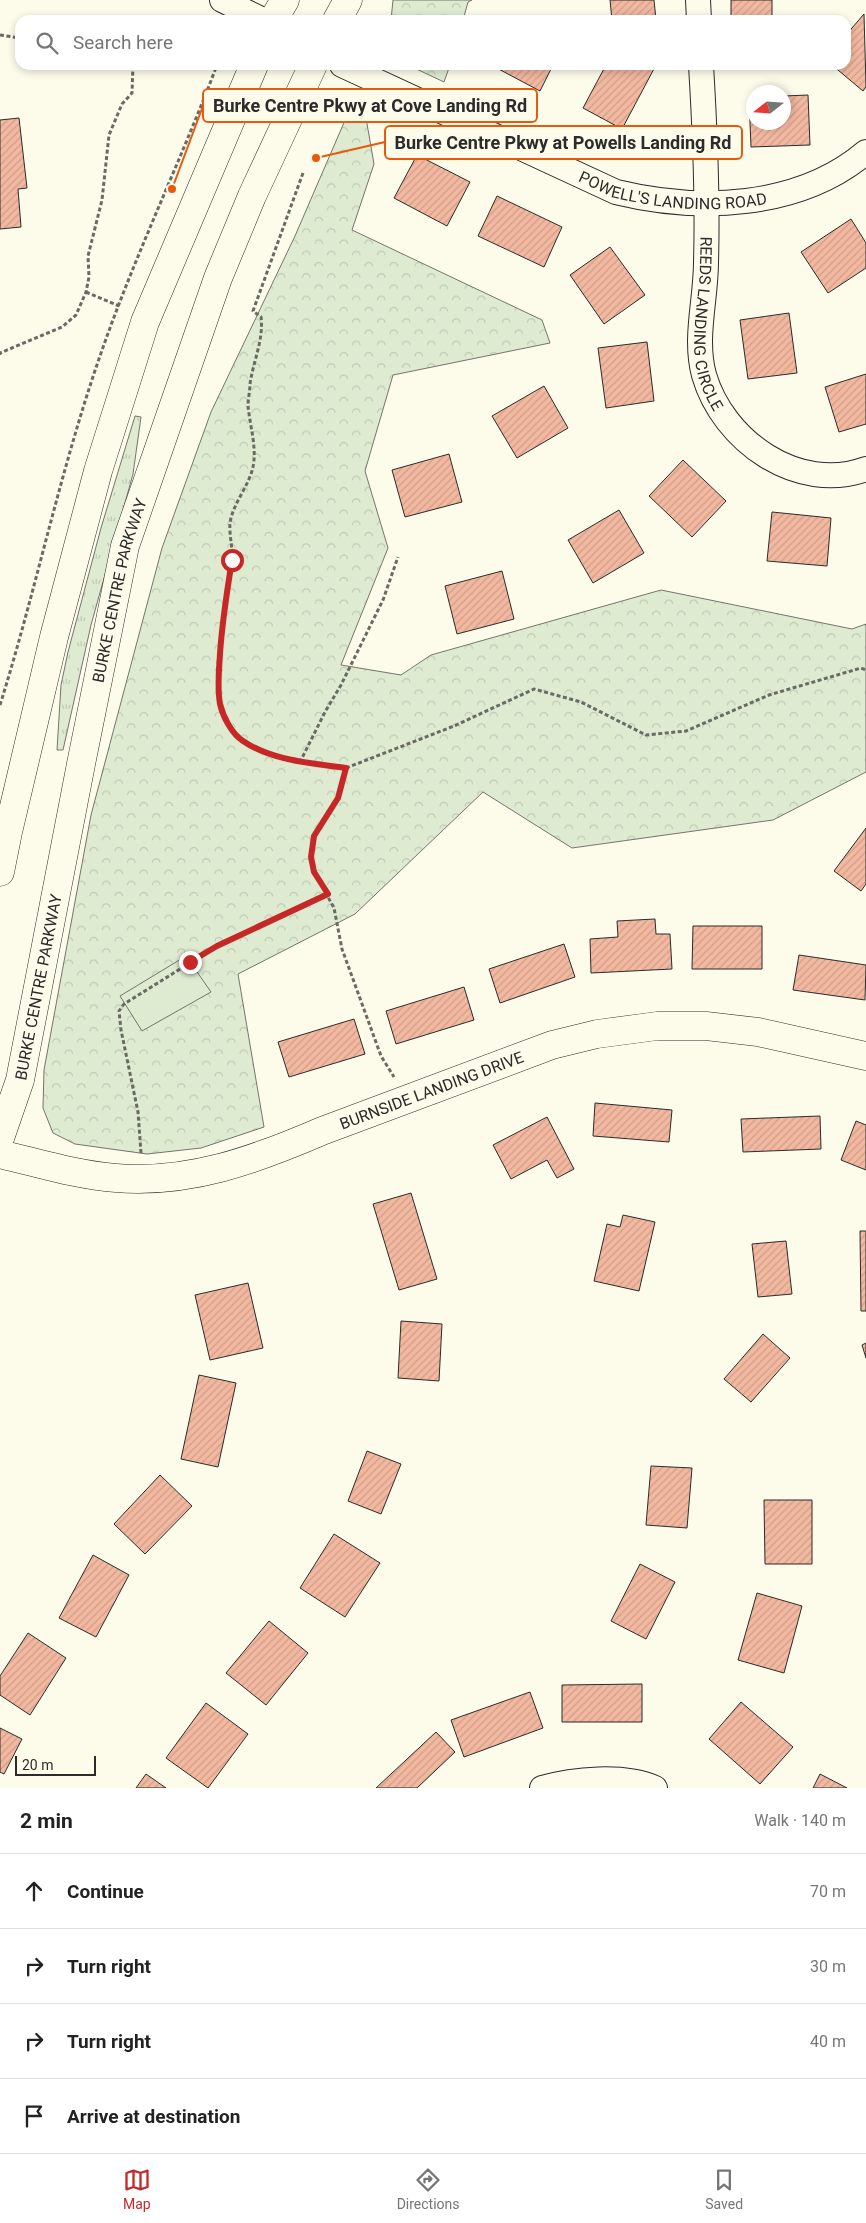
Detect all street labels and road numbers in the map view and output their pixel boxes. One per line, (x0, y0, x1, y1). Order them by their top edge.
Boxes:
street label: POWELL'S LANDING ROAD (576, 167, 768, 213)
street label: REEDS LANDING CIRCLE (690, 236, 727, 414)
street label: BURKE CENTRE PARKWAY (89, 496, 151, 684)
street label: BURKE CENTRE PARKWAY (11, 892, 66, 1082)
street label: BURNSIDE LANDING DRIVE (337, 1048, 526, 1134)

